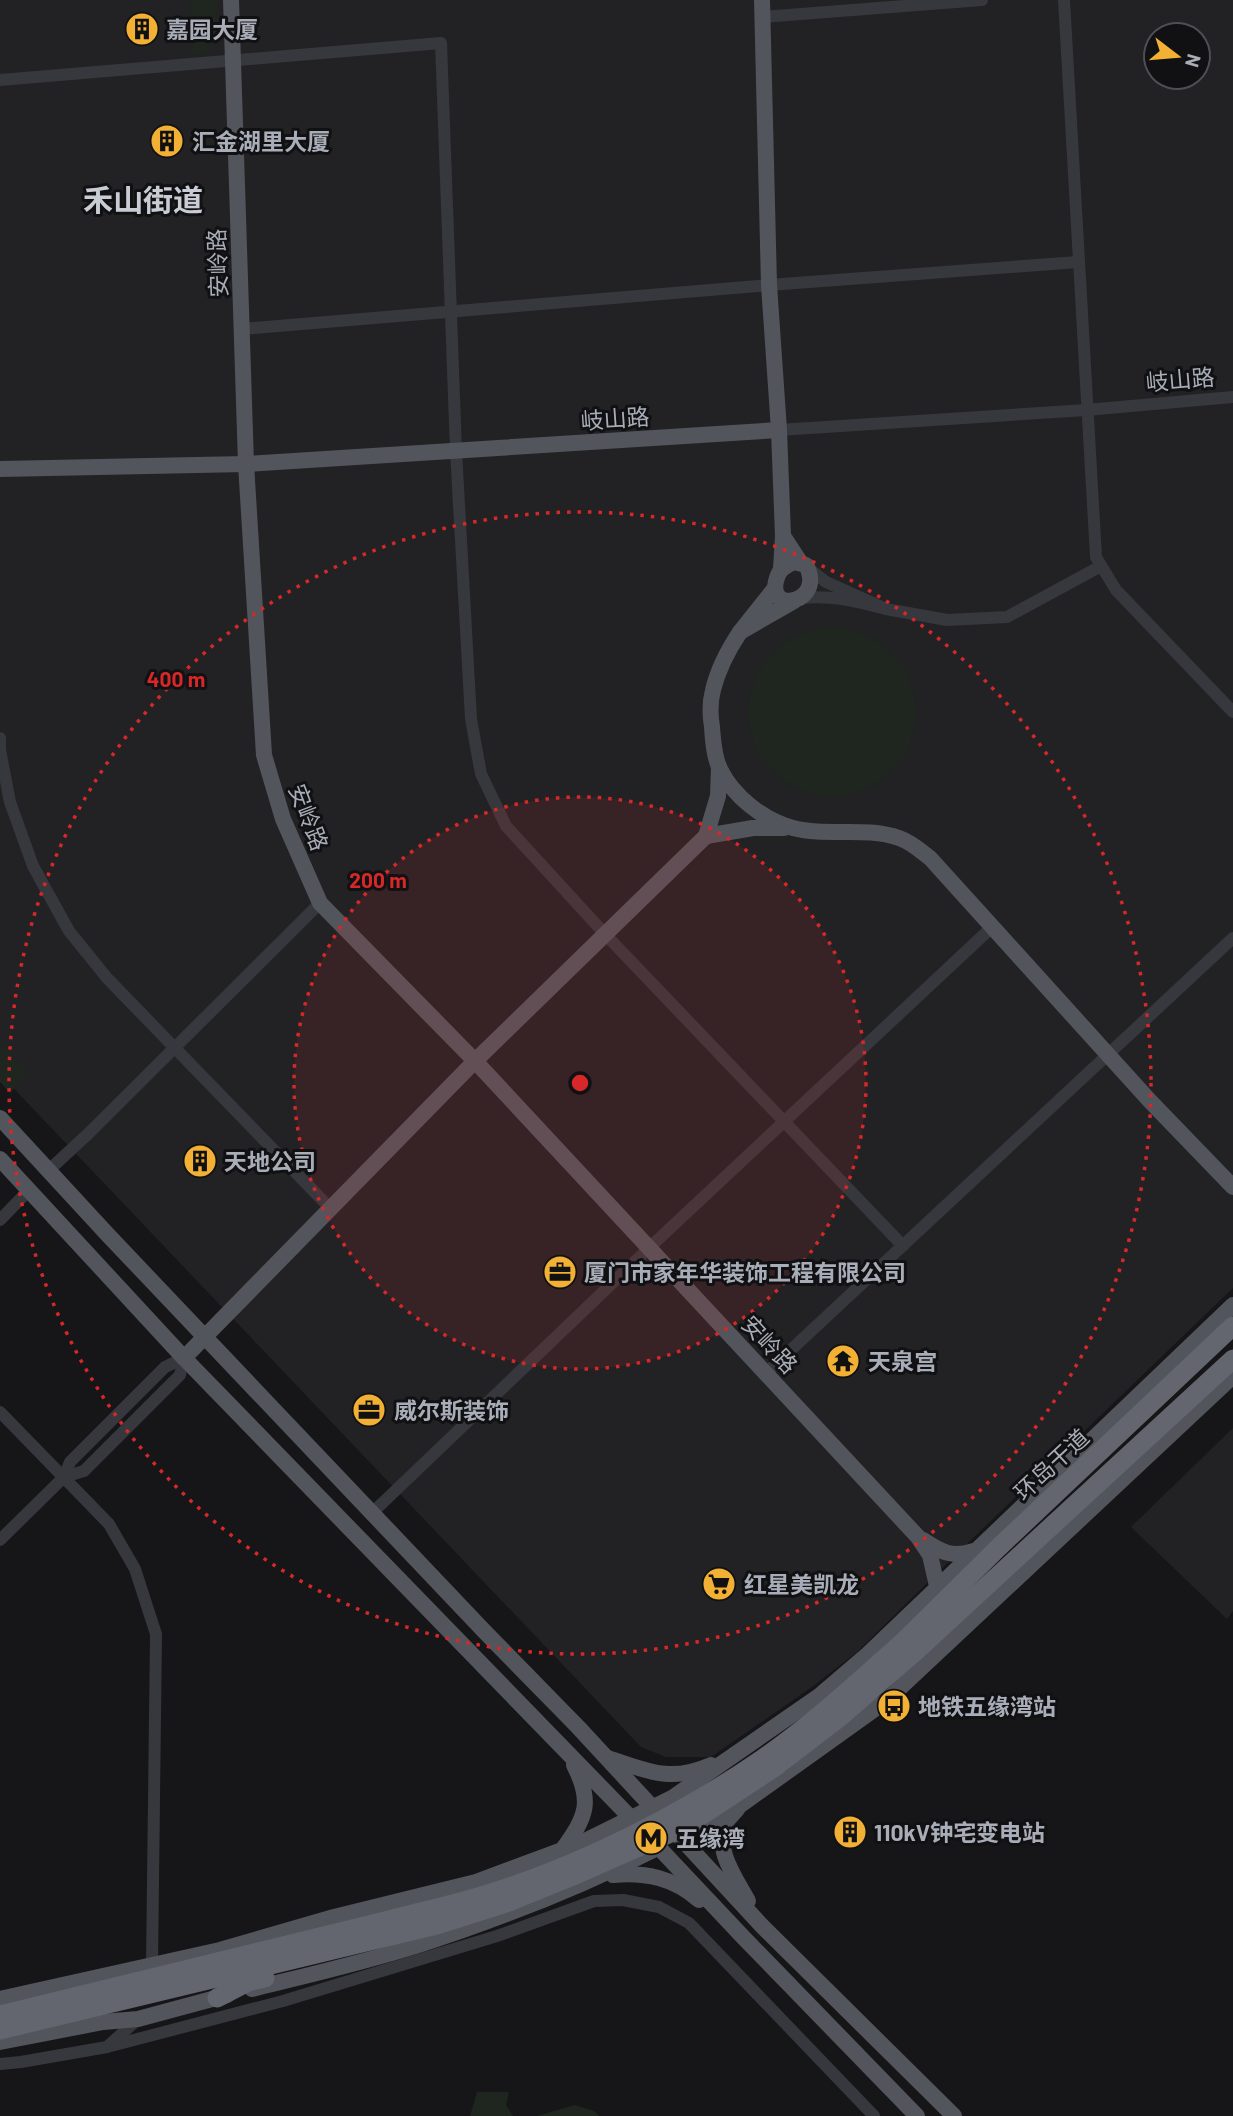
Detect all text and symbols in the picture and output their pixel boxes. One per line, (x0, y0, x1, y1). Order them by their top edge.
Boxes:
building icon: 嘉园大厦 (123, 10, 161, 48)
place label: 嘉园大厦 (166, 15, 258, 43)
north arrow (1142, 21, 1212, 91)
text: N (1181, 52, 1207, 70)
building icon: 汇金湖里大厦 (148, 122, 186, 160)
place label: 汇金湖里大厦 (192, 127, 330, 155)
district label: 禾山街道 (83, 181, 203, 217)
street label: 安岭路 (202, 228, 232, 298)
street label: 岐山路 (1144, 362, 1216, 396)
street label: 岐山路 (580, 402, 650, 434)
text: 400 m (147, 666, 205, 691)
street label: 安岭路 (284, 780, 334, 854)
text: 200 m (349, 867, 407, 892)
centre of rings (568, 1071, 592, 1095)
building icon: 天地公司 (181, 1142, 219, 1180)
place label: 天地公司 (224, 1147, 316, 1175)
office icon: 厦门市家年华装饰工程有限公司 (541, 1253, 579, 1291)
place label: 厦门市家年华装饰工程有限公司 (584, 1258, 906, 1286)
street label: 安岭路 (736, 1309, 804, 1379)
temple icon: 天泉宫 (824, 1342, 862, 1380)
place label: 天泉宫 (868, 1347, 937, 1375)
office icon: 威尔斯装饰 (350, 1391, 388, 1429)
place label: 威尔斯装饰 (394, 1396, 509, 1424)
street label: 环岛干道 (1008, 1422, 1094, 1506)
supermarket icon: 红星美凯龙 (700, 1565, 738, 1603)
place label: 红星美凯龙 (744, 1570, 859, 1598)
bus stop icon: 地铁五缘湾站 (875, 1687, 913, 1725)
place label: 地铁五缘湾站 (918, 1692, 1056, 1720)
building icon: 110kV钟宅变电站 (831, 1813, 869, 1851)
place label: 110kV钟宅变电站 (874, 1818, 1045, 1846)
metro station icon: 五缘湾 (632, 1819, 670, 1857)
place label: 五缘湾 (676, 1824, 745, 1852)

